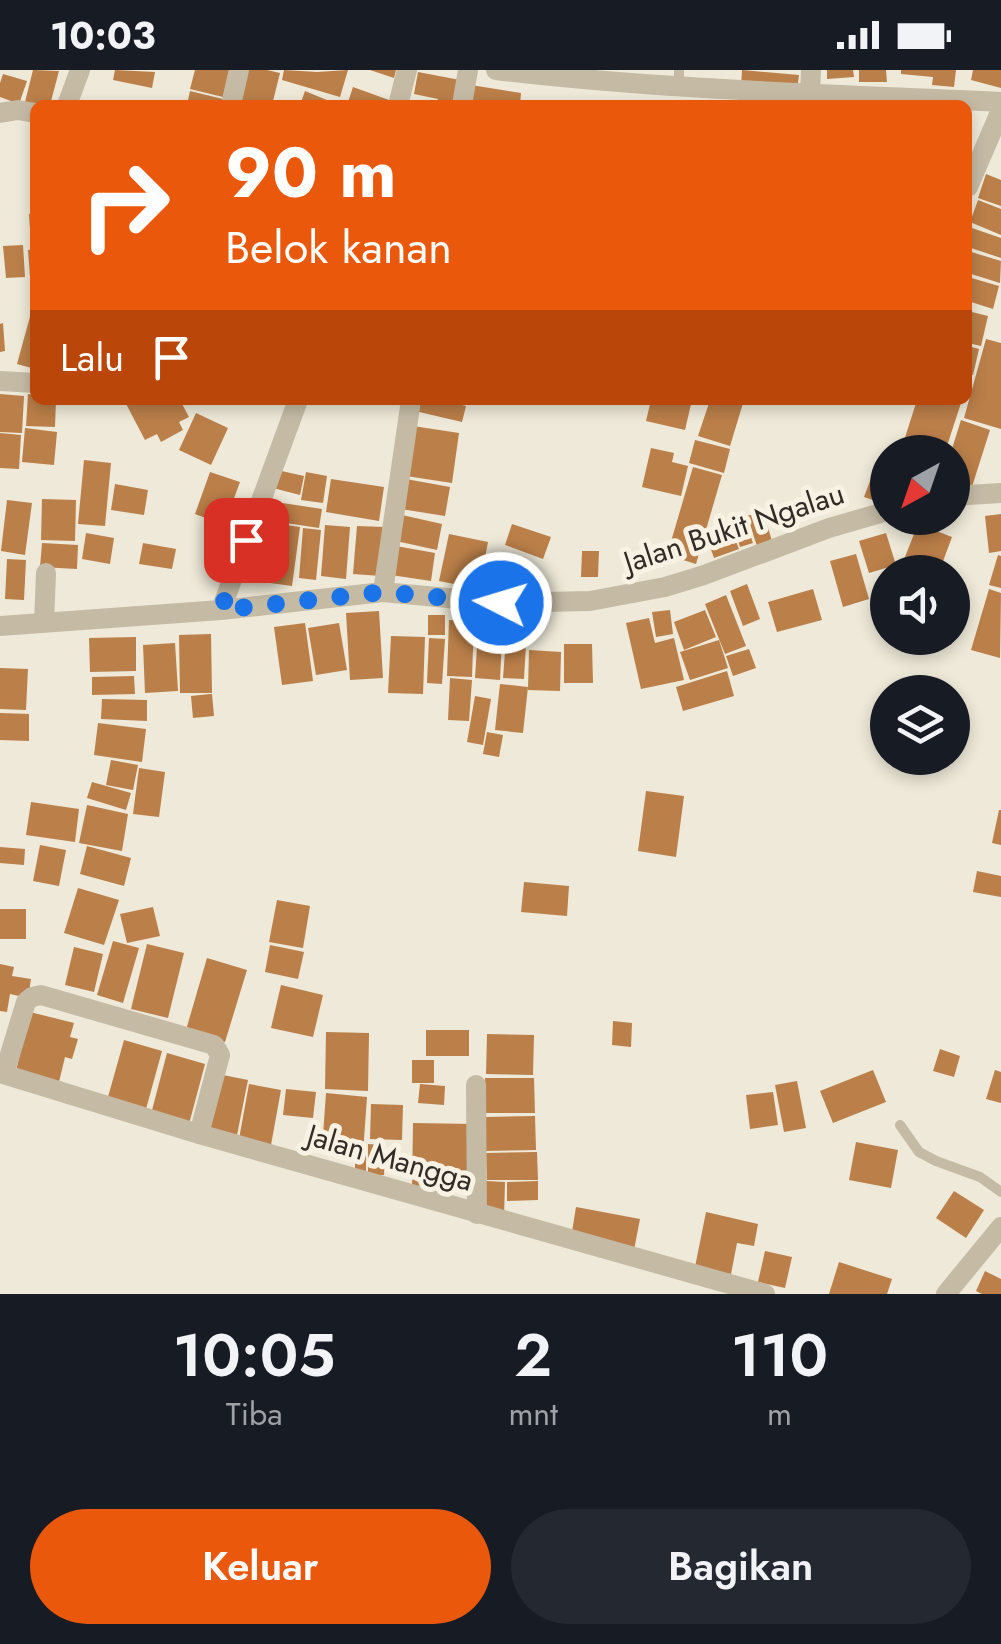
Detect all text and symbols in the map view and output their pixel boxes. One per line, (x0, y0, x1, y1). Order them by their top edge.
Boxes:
text: 10:03 (50, 8, 156, 63)
text: 90 m (225, 122, 397, 223)
icon: right (60, 140, 190, 270)
text: Belok kanan (225, 215, 452, 280)
text: Lalu (60, 330, 124, 385)
icon: arrive (144, 330, 199, 385)
north arrow (870, 435, 970, 535)
map controls (870, 435, 970, 775)
street label: Jalan Bukit Ngalau (614, 472, 850, 585)
pin (204, 498, 289, 583)
icon: arrive (219, 513, 274, 568)
position arrow (449, 551, 553, 655)
button: sound (870, 555, 970, 655)
button: layers (870, 675, 970, 775)
street label: Jalan Mangga (298, 1112, 478, 1202)
text: 10:05 (173, 1312, 336, 1399)
text: 2 (514, 1312, 552, 1399)
text: 110 (731, 1312, 828, 1399)
text: Tiba (226, 1391, 283, 1437)
text: mnt (508, 1391, 558, 1437)
text: m (767, 1391, 792, 1437)
button: Keluar (30, 1509, 491, 1624)
button: Bagikan (511, 1509, 971, 1624)

